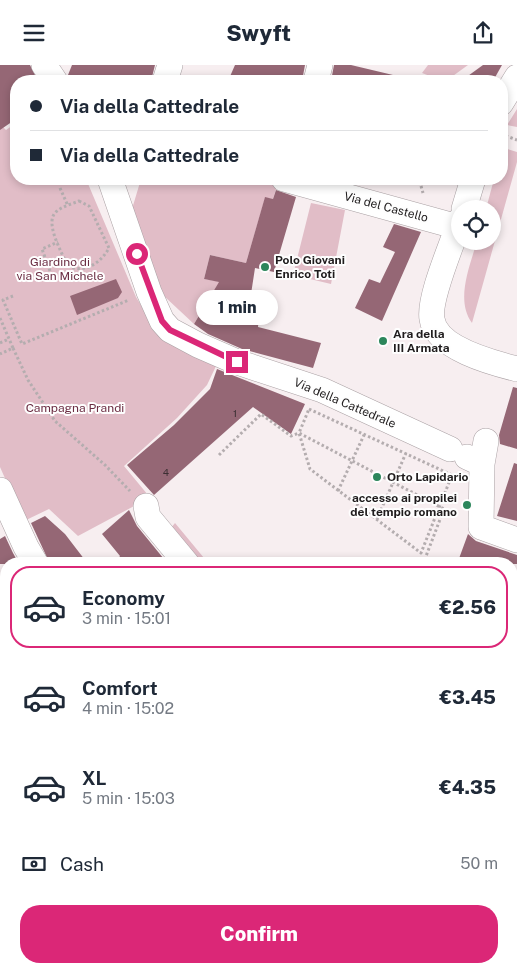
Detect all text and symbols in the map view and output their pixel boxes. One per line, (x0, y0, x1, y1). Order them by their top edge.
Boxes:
icon: menu (20, 19, 48, 47)
icon: share (469, 19, 497, 47)
text: Swyft (226, 20, 291, 46)
text: Via della Cattedrale (60, 95, 239, 117)
text: Via della Cattedrale (60, 144, 239, 166)
street label: Via del Castello (342, 189, 430, 225)
map controls (451, 200, 501, 250)
button: locate (451, 200, 501, 250)
route start (126, 243, 148, 265)
place label: Polo Giovani Enrico Toti (275, 253, 345, 281)
park label: Giardino di via San Michele (17, 255, 104, 283)
marker: Polo Giovani Enrico Toti (259, 261, 271, 273)
callout: 1 min (196, 289, 278, 325)
text: 1 min (217, 298, 257, 317)
place label: Ara della III Armata (393, 327, 450, 355)
marker: Ara della III Armata (377, 335, 389, 347)
route end (226, 351, 248, 373)
street label: Via della Cattedrale (292, 375, 398, 431)
park label: Campagna Prandi (26, 401, 124, 415)
house number: 1 (233, 407, 237, 419)
house number: 4 (163, 466, 169, 478)
place label: Orto Lapidario (387, 470, 469, 484)
marker: Orto Lapidario (371, 471, 383, 483)
place label: accesso ai propilei del tempio romano (350, 491, 457, 519)
marker: accesso ai propilei del tempio romano (461, 499, 473, 511)
icon: car (22, 585, 67, 630)
text: Economy (82, 587, 165, 609)
text: €2.56 (439, 596, 496, 618)
text: 3 min · 15:01 (82, 609, 171, 628)
icon: car (22, 675, 67, 720)
text: Comfort (82, 677, 158, 699)
text: €3.45 (439, 686, 496, 708)
text: 4 min · 15:02 (82, 699, 174, 718)
icon: car (22, 765, 67, 810)
text: XL (82, 767, 107, 789)
text: €4.35 (439, 776, 496, 798)
text: 5 min · 15:03 (82, 789, 175, 808)
icon: cash (20, 850, 48, 878)
text: Cash (60, 853, 104, 875)
text: 50 m (460, 854, 498, 873)
button: Confirm (20, 905, 498, 963)

